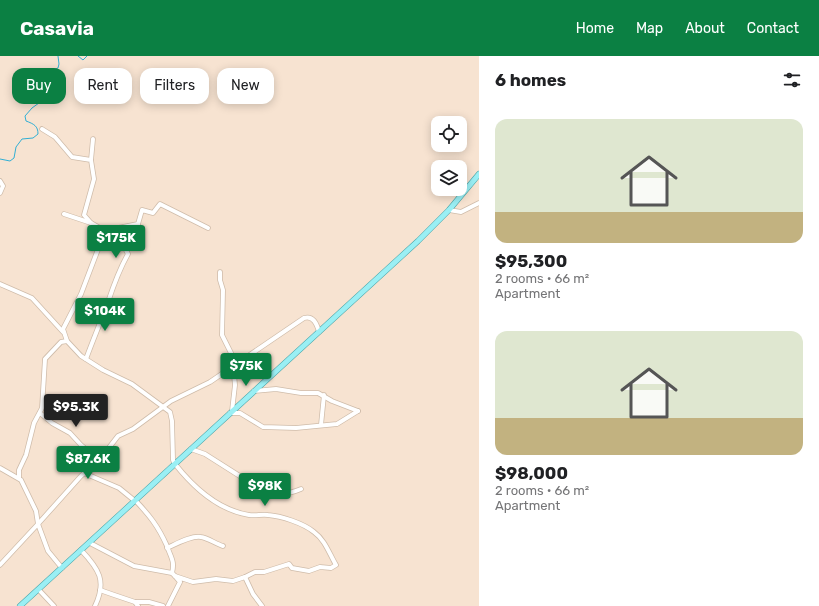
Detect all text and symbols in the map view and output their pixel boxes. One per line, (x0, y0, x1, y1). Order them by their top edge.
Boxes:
text: Casavia (20, 17, 94, 40)
text: Home (576, 20, 614, 37)
text: Map (636, 20, 663, 37)
text: About (685, 20, 725, 37)
text: Contact (747, 20, 799, 37)
chip: Buy (12, 68, 66, 104)
chip: Rent (74, 68, 132, 104)
chip: Filters (140, 68, 209, 104)
chip: New (217, 68, 274, 104)
icon: filters (781, 69, 803, 91)
text: 6 homes (495, 70, 566, 90)
map controls (431, 116, 467, 196)
button: locate (431, 116, 467, 152)
icon: home (613, 145, 685, 217)
button: layers (431, 160, 467, 196)
pin: $175K (88, 225, 144, 259)
text: $175K (96, 230, 136, 245)
text: $95,300 (495, 251, 567, 271)
text: 2 rooms · 66 m² (495, 271, 589, 286)
text: Apartment (495, 286, 560, 301)
pin: $104K (77, 298, 133, 332)
text: $104K (84, 303, 126, 318)
pin: $75K (222, 353, 270, 387)
icon: home (613, 357, 685, 429)
text: $75K (229, 358, 263, 373)
pin: $95.3K (43, 394, 109, 428)
text: $95.3K (53, 399, 99, 414)
pin: $87.6K (55, 446, 121, 480)
text: $87.6K (66, 451, 110, 466)
text: $98,000 (495, 463, 568, 483)
pin: $98K (241, 473, 289, 507)
text: $98K (248, 478, 282, 493)
text: 2 rooms · 66 m² (495, 483, 589, 498)
text: Apartment (495, 498, 560, 513)

